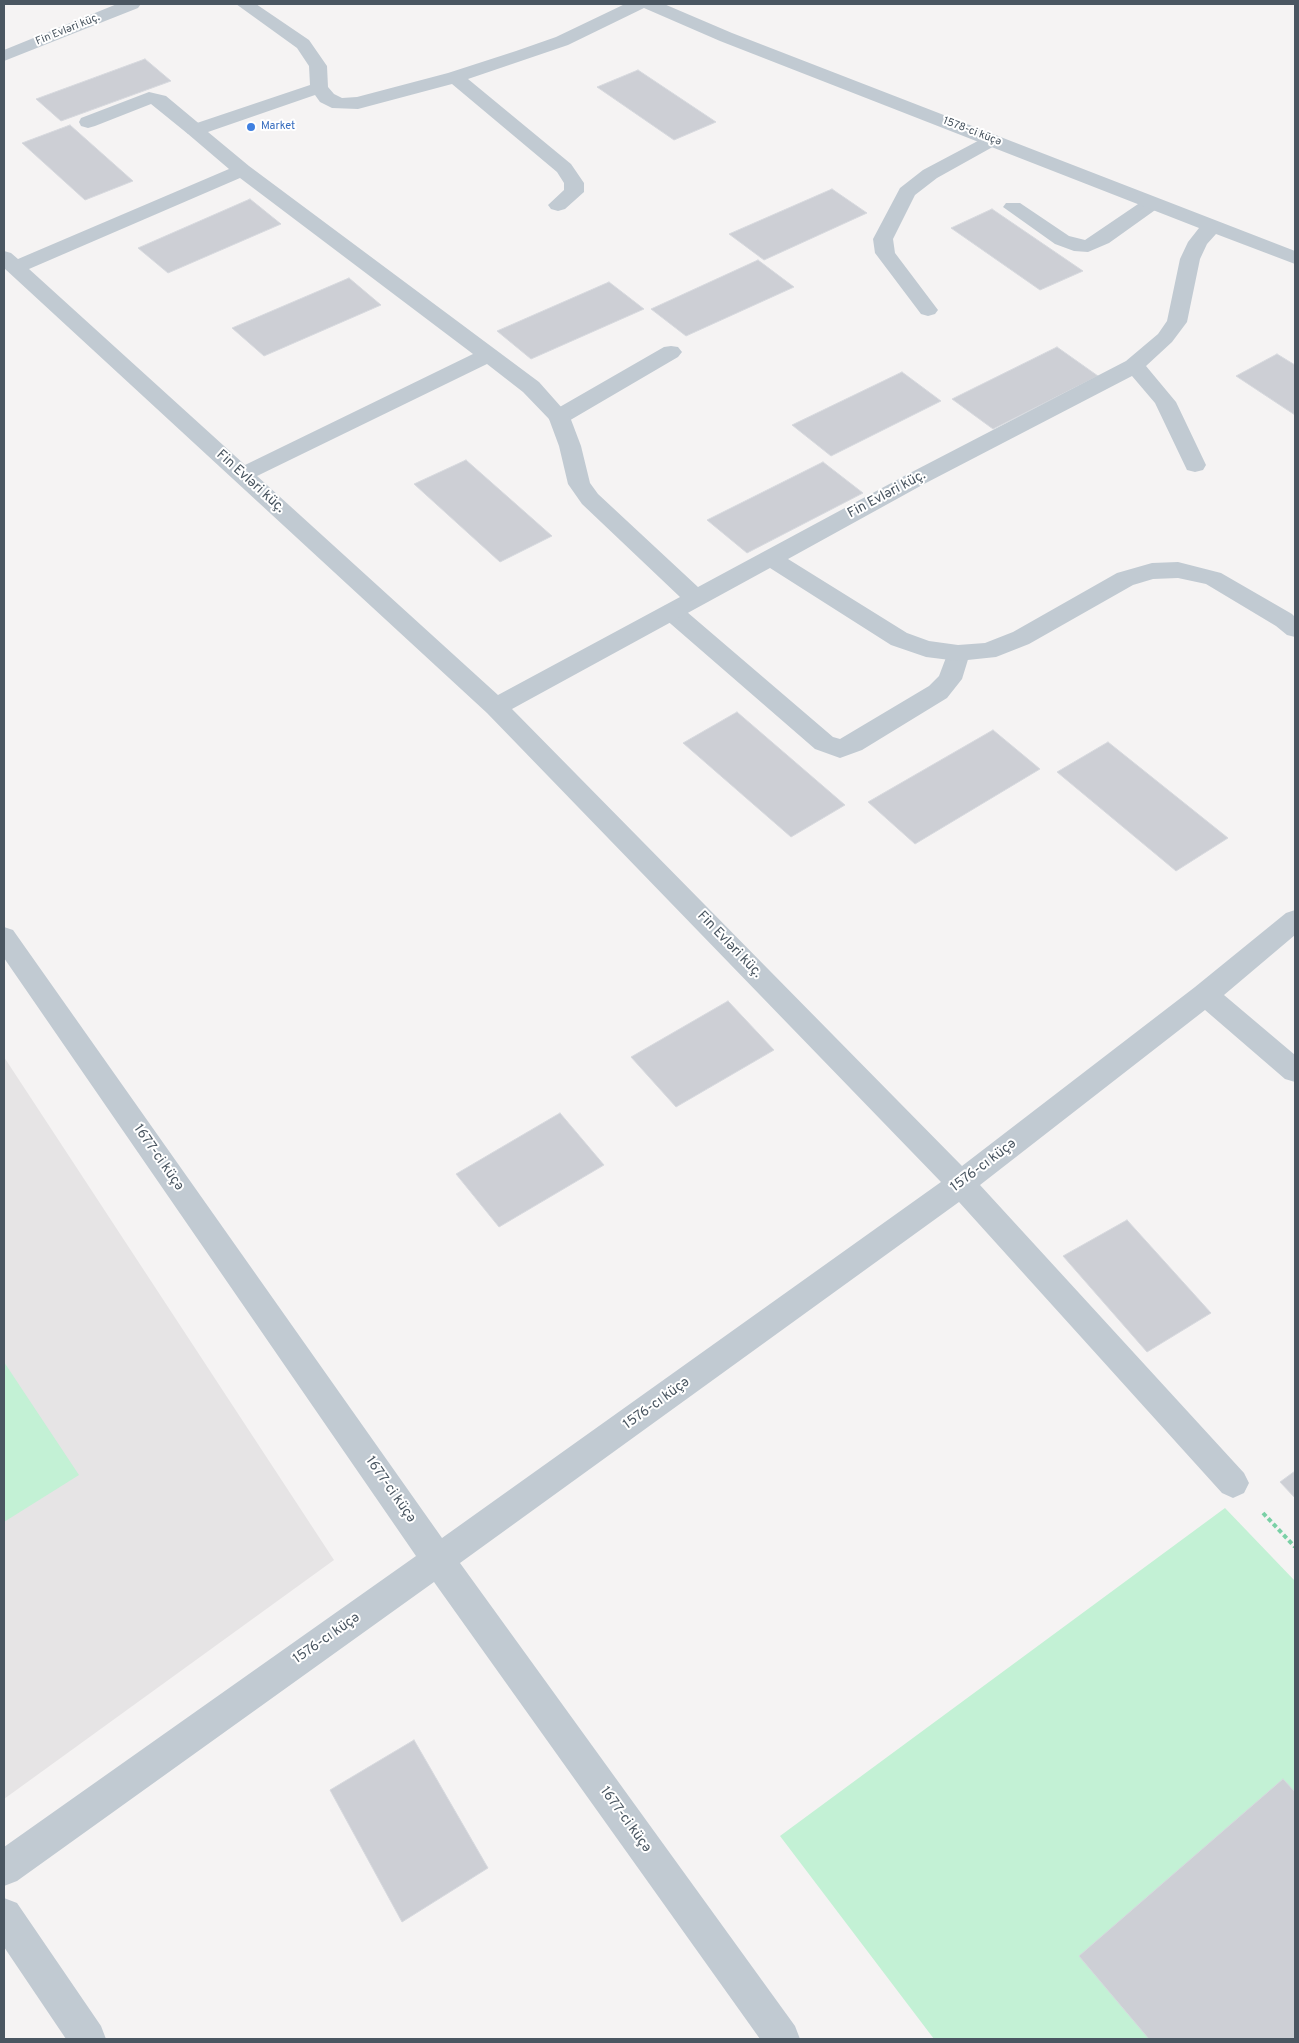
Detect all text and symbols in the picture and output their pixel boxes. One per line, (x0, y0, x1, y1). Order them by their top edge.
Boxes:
street label: Fin Evləri küç. (34, 11, 102, 49)
street label: 1578-ci küçə (941, 115, 1003, 149)
place label: Market (261, 120, 295, 134)
marker: Market (245, 121, 257, 133)
street label: Fin Evləri küç. (212, 447, 288, 517)
street label: Fin Evləri küç. (845, 467, 929, 523)
street label: Fin Evləri küç. (693, 908, 765, 982)
street label: 1677-ci küçə (129, 1122, 187, 1194)
street label: 1576-cı küçə (948, 1136, 1020, 1196)
street label: 1576-cı küçə (621, 1374, 693, 1434)
street label: 1677-ci küçə (361, 1454, 419, 1526)
street label: 1576-cı küçə (290, 1610, 364, 1668)
street label: 1677-ci küçə (596, 1784, 654, 1856)

